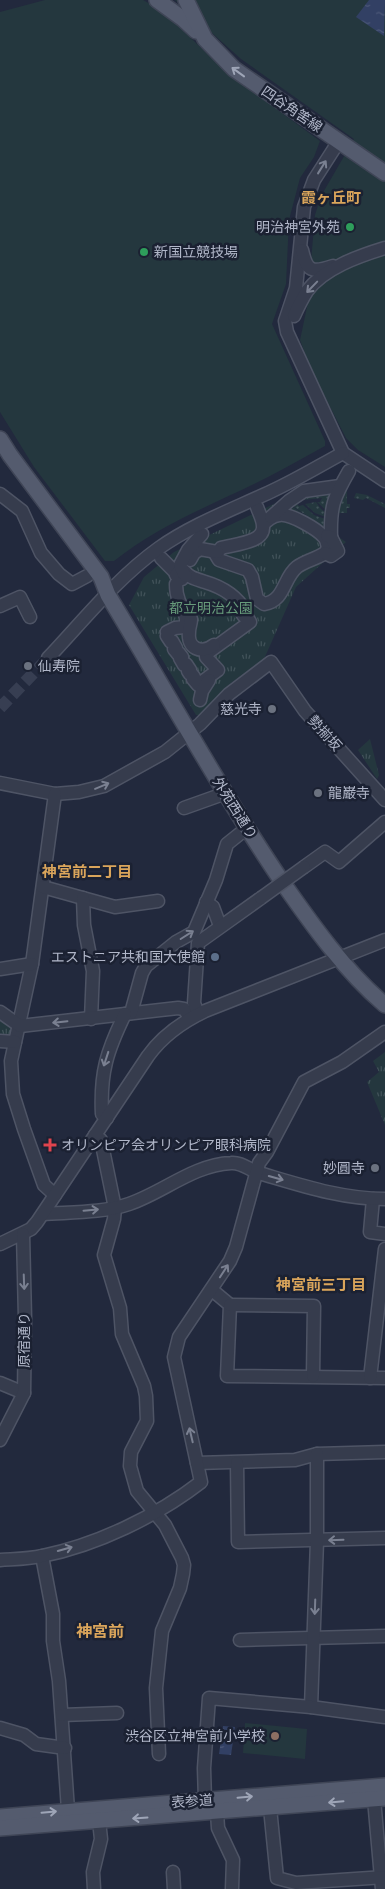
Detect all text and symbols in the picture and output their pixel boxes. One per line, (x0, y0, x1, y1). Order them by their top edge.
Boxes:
one-way arrow (231, 67, 245, 77)
street label: 四谷角筈線 (257, 81, 327, 137)
one-way arrow (317, 160, 327, 174)
district label: 霞ヶ丘町 (301, 187, 361, 208)
place label: 明治神宮外苑 (256, 217, 340, 237)
marker: 明治神宮外苑 (344, 221, 356, 233)
place label: 新国立競技場 (154, 242, 238, 262)
marker: 新国立競技場 (138, 246, 150, 258)
one-way arrow (306, 281, 318, 293)
park label: 都立明治公園 (169, 598, 253, 618)
place label: 仙寿院 (38, 656, 80, 676)
marker: 仙寿院 (22, 660, 34, 672)
place label: 慈光寺 (220, 699, 262, 719)
marker: 慈光寺 (266, 703, 278, 715)
street label: 勢揃坂 (304, 711, 346, 755)
street label: 外苑西通り (208, 773, 262, 843)
one-way arrow (94, 781, 109, 791)
place label: 龍巌寺 (328, 783, 370, 803)
marker: 龍巌寺 (312, 787, 324, 799)
district label: 神宮前二丁目 (41, 861, 132, 882)
one-way arrow (180, 930, 194, 941)
place label: エストニア共和国大使館 (51, 947, 205, 967)
marker: エストニア共和国大使館 (209, 951, 221, 963)
one-way arrow (52, 1017, 68, 1027)
one-way arrow (101, 1051, 111, 1067)
place label: オリンピア会オリンピア眼科病院 (61, 1135, 271, 1155)
marker: オリンピア会オリンピア眼科病院 (43, 1138, 57, 1152)
place label: 妙圓寺 (323, 1158, 365, 1178)
marker: 妙圓寺 (369, 1162, 381, 1174)
one-way arrow (268, 1173, 284, 1183)
one-way arrow (83, 1205, 99, 1215)
one-way arrow (219, 1264, 229, 1278)
one-way arrow (19, 1274, 28, 1290)
district label: 神宮前三丁目 (275, 1274, 366, 1295)
street label: 原宿通り (14, 1312, 34, 1368)
one-way arrow (186, 1427, 195, 1443)
one-way arrow (329, 1535, 345, 1545)
one-way arrow (57, 1544, 73, 1554)
one-way arrow (311, 1598, 320, 1614)
district label: 神宮前 (76, 1620, 124, 1643)
place label: 渋谷区立神宮前小学校 (125, 1726, 265, 1746)
marker: 渋谷区立神宮前小学校 (269, 1730, 281, 1742)
street label: 表参道 (170, 1790, 214, 1812)
one-way arrow (237, 1793, 253, 1802)
one-way arrow (329, 1798, 345, 1807)
one-way arrow (40, 1807, 56, 1817)
one-way arrow (132, 1813, 148, 1823)

